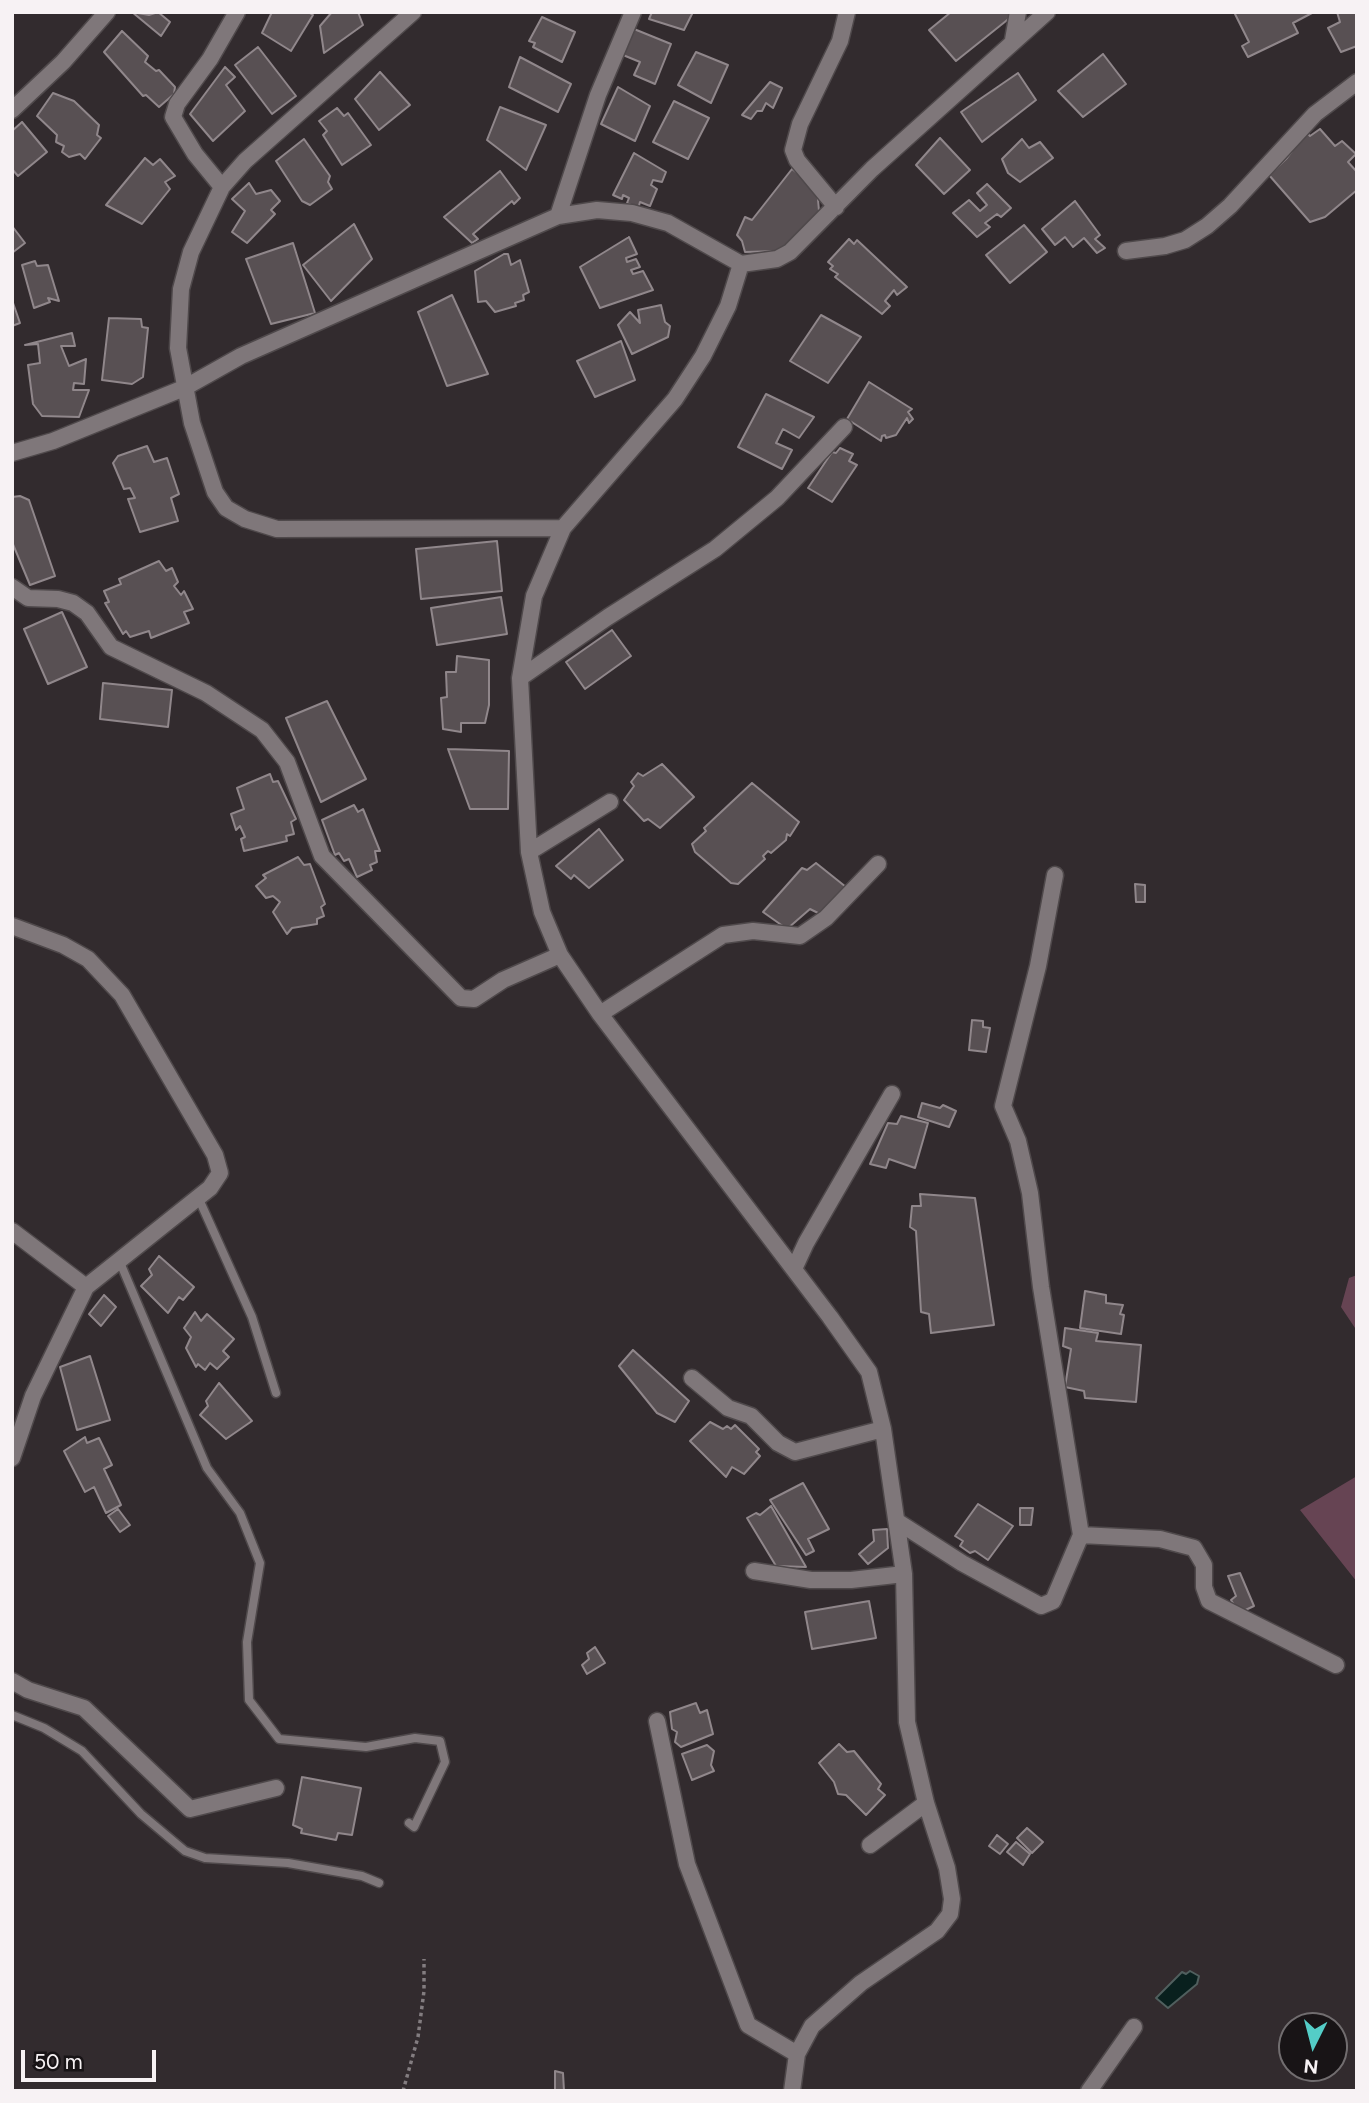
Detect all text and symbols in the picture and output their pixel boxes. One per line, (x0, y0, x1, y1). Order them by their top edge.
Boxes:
north arrow (1278, 2012, 1348, 2082)
scale bar (24, 2036, 159, 2080)
text: 50 m (34, 2049, 83, 2074)
text: N (1302, 2054, 1319, 2079)

